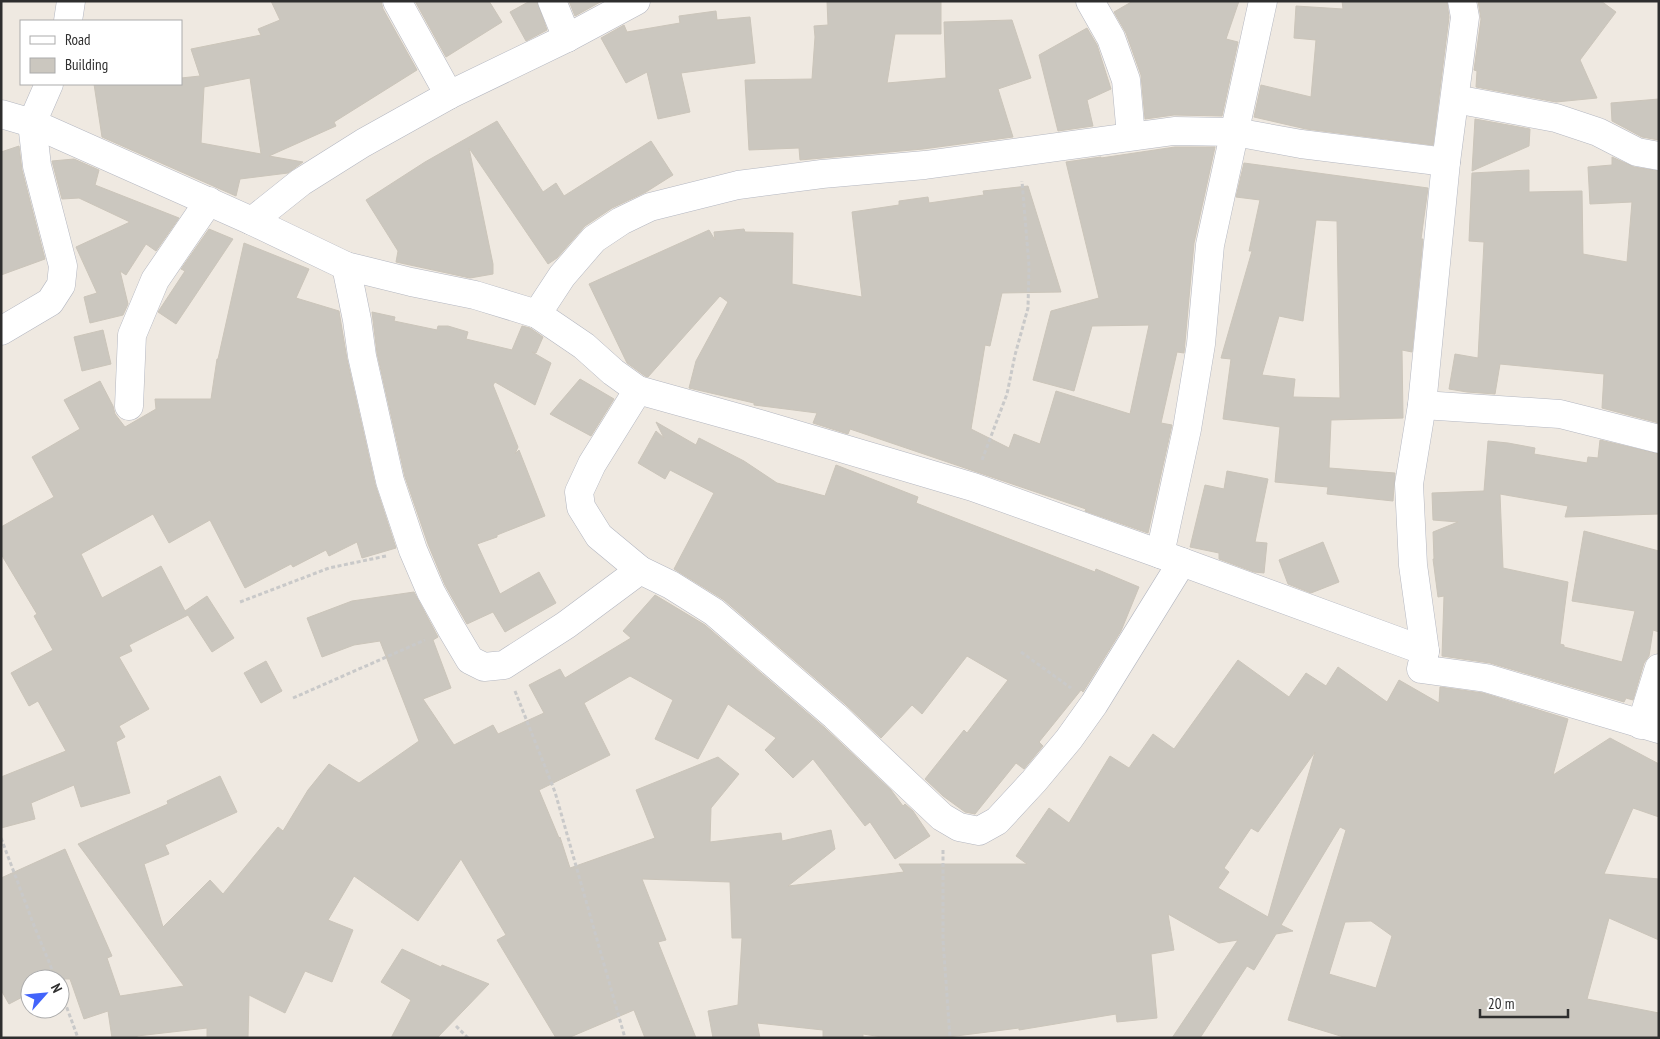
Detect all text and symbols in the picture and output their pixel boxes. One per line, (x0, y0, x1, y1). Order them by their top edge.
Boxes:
legend (20, 20, 182, 85)
text: Road (65, 30, 91, 49)
text: Building (65, 55, 108, 74)
north arrow (20, 969, 70, 1019)
text: N (47, 981, 66, 996)
scale bar (1480, 986, 1568, 1018)
text: 20 m (1488, 994, 1514, 1013)

